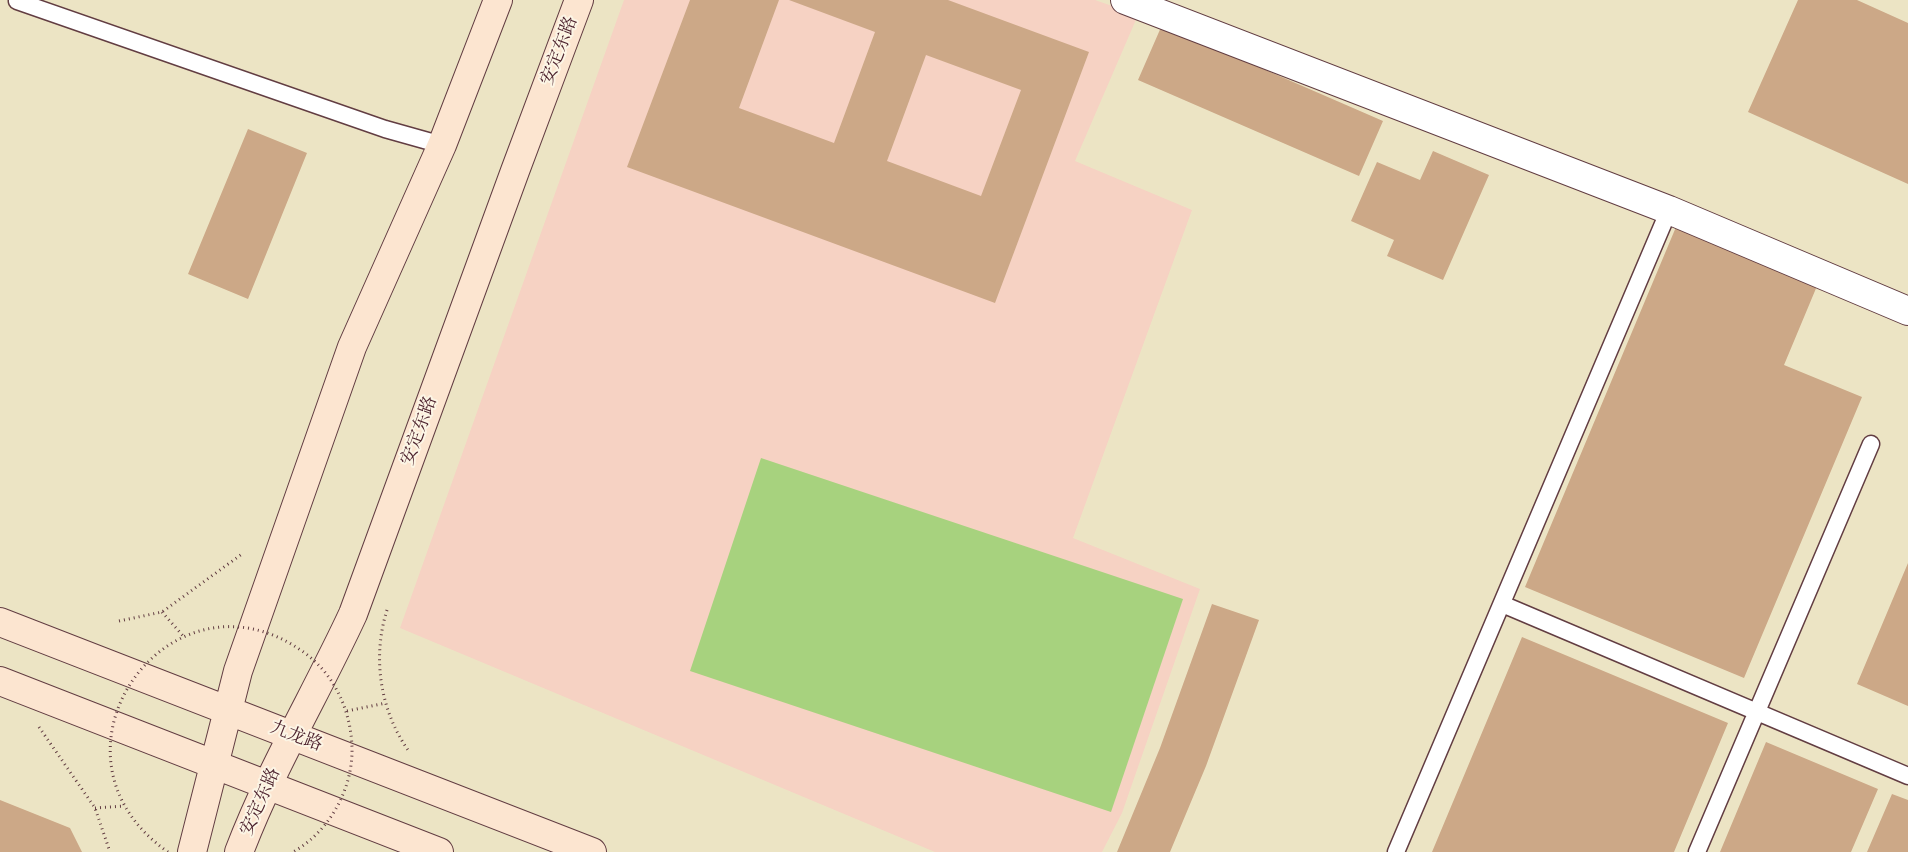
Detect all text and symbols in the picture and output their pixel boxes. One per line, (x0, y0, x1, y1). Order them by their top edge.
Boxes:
street label: 安定东路 (537, 14, 583, 88)
street label: 安定东路 (398, 393, 442, 469)
street label: 九龙路 (267, 717, 325, 757)
street label: 安定东路 (236, 765, 286, 839)

